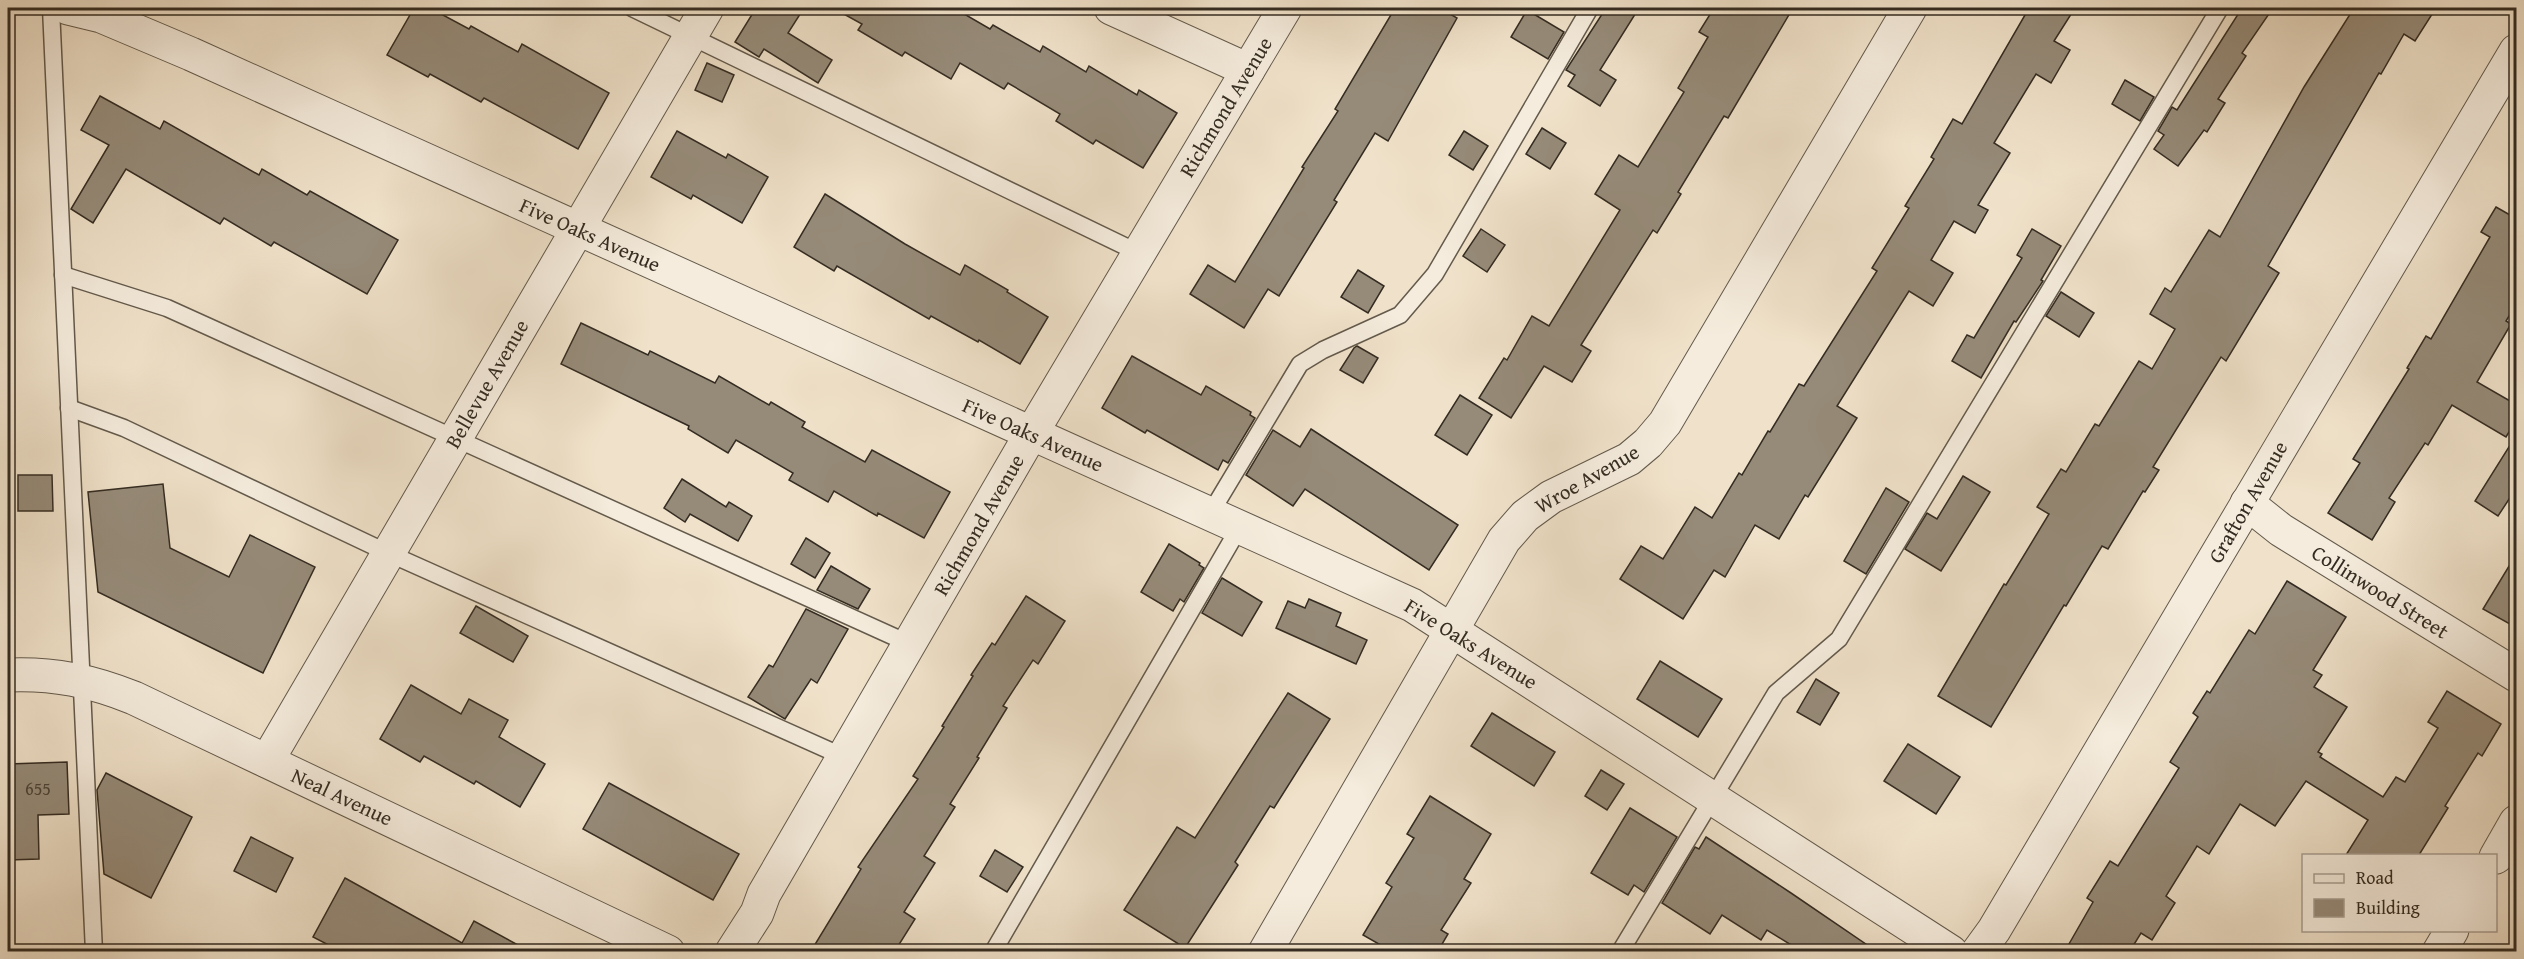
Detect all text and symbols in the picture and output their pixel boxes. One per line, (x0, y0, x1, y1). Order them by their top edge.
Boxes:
street label: Richmond Avenue (1171, 31, 1280, 183)
street label: Five Oaks Avenue (515, 190, 666, 280)
street label: Bellevue Avenue (437, 313, 536, 454)
street label: Five Oaks Avenue (958, 390, 1109, 480)
street label: Grafton Avenue (2200, 435, 2295, 569)
street label: Wroe Avenue (1529, 436, 1645, 521)
street label: Richmond Avenue (925, 448, 1032, 601)
street label: Collinwood Street (2306, 537, 2455, 647)
street label: Five Oaks Avenue (1399, 590, 1544, 697)
street label: Neal Avenue (286, 760, 398, 834)
house number: 655 (25, 775, 51, 802)
legend (2302, 854, 2497, 932)
text: Road (2356, 864, 2394, 891)
text: Building (2356, 894, 2420, 921)

